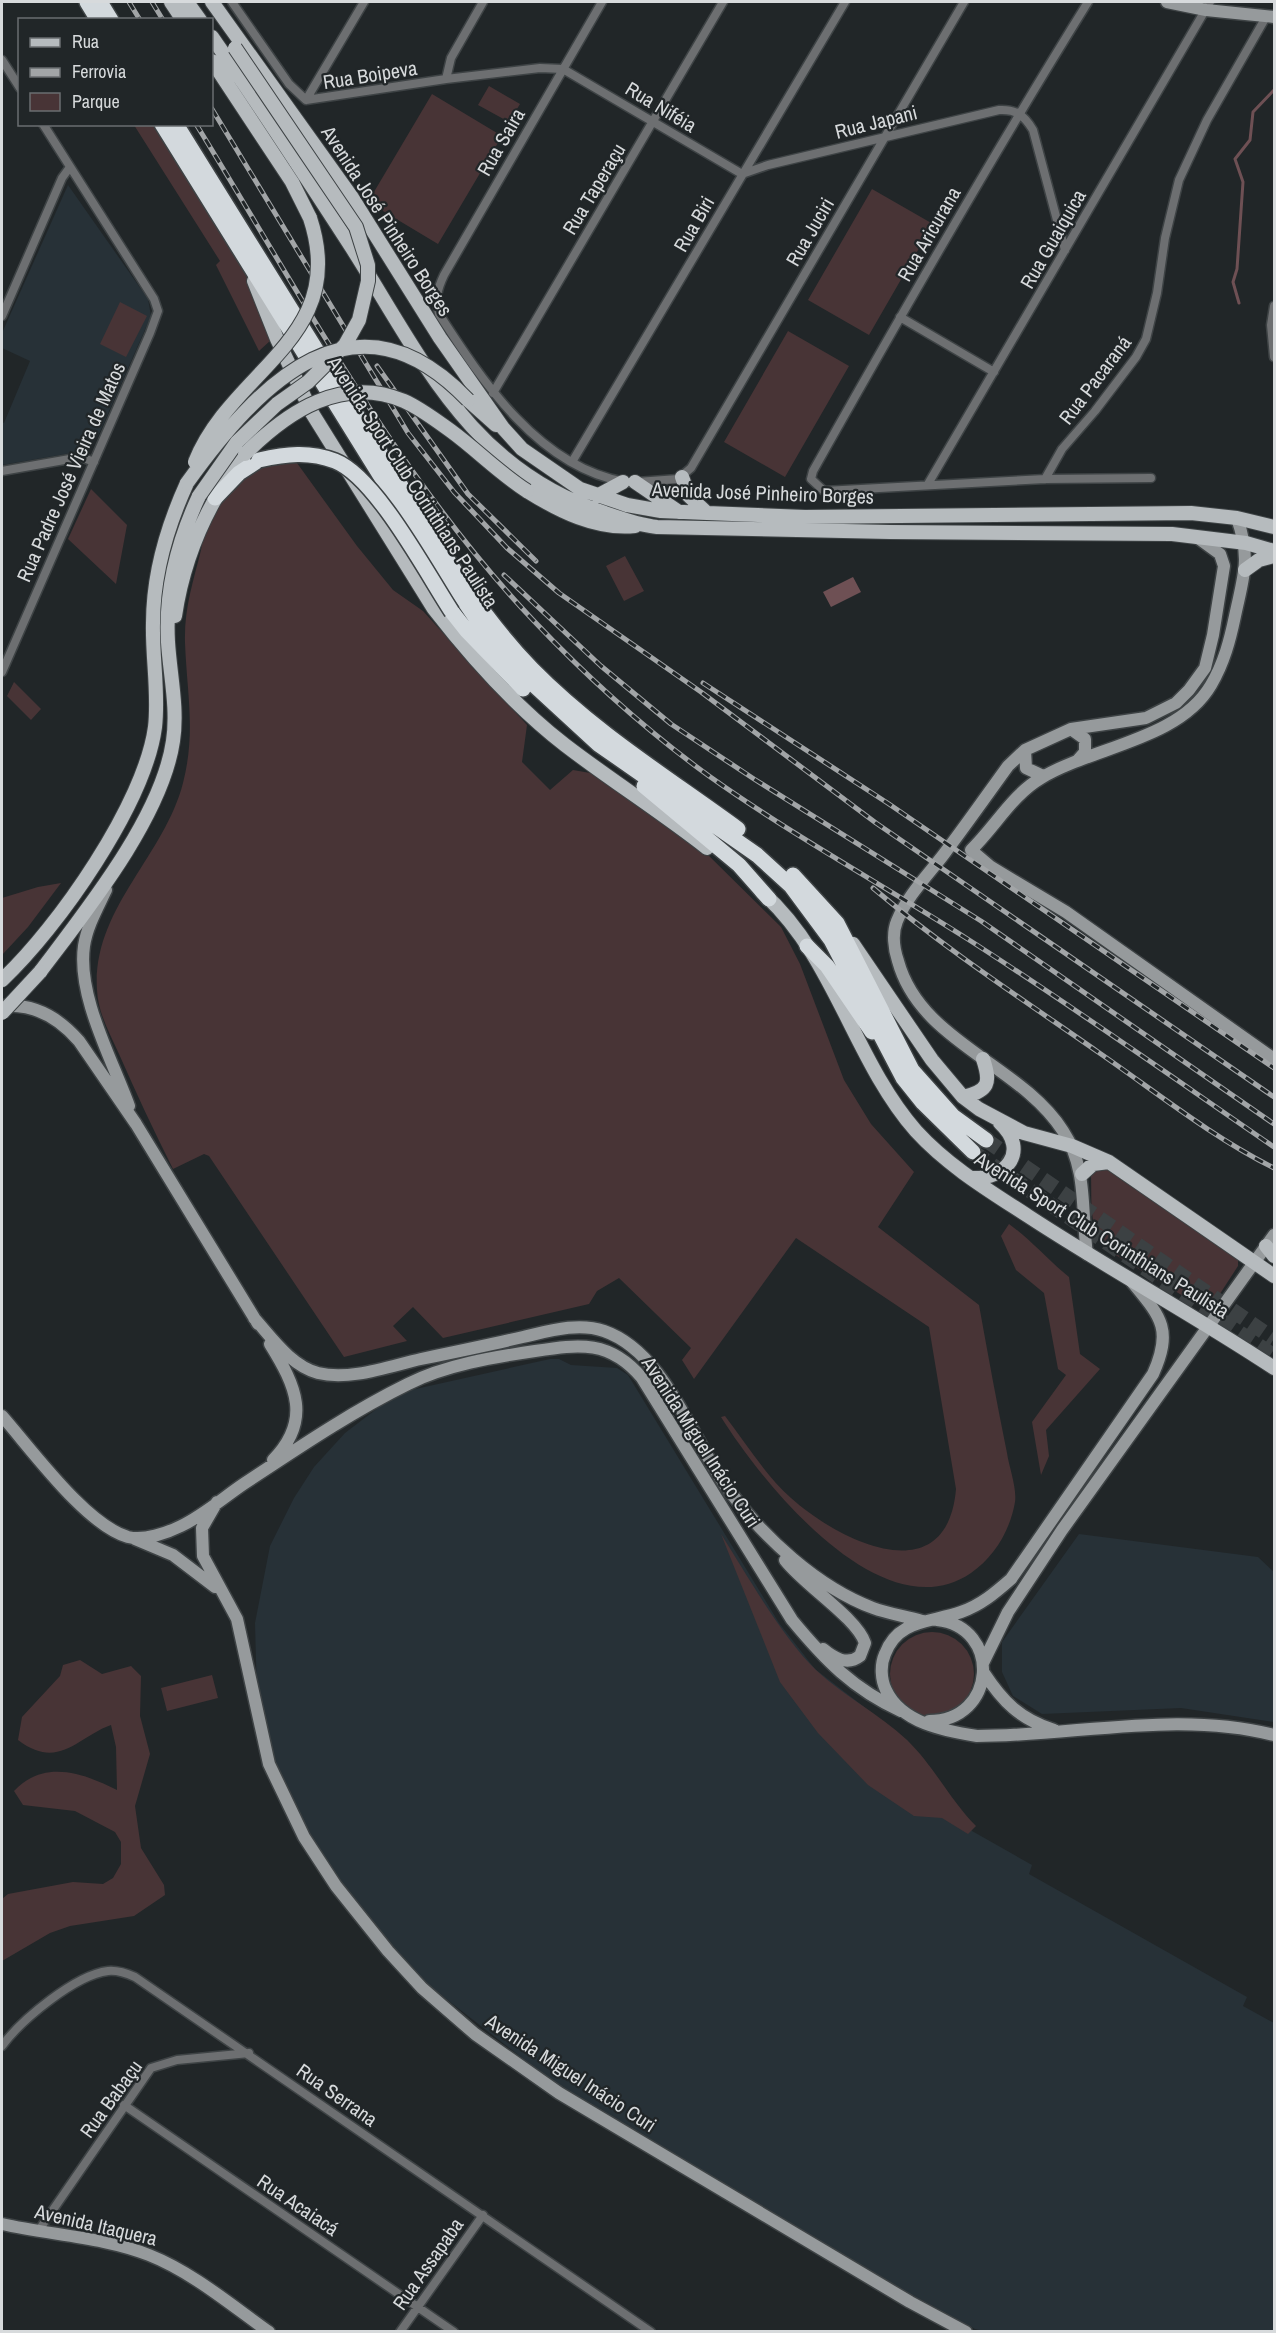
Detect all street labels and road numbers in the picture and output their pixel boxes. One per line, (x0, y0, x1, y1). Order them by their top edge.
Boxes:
street label: Rua Boipeva (321, 54, 419, 95)
street label: Rua Niféia (621, 75, 702, 138)
street label: Rua Japani (832, 98, 920, 145)
street label: Rua Saira (470, 103, 531, 180)
street label: Avenida José Pinheiro Borges (315, 119, 459, 321)
street label: Rua Taperaçu (556, 138, 631, 239)
street label: Rua Aricurana (891, 182, 966, 286)
street label: Rua Guaiquica (1013, 184, 1092, 293)
street label: Rua Biri (667, 191, 720, 257)
street label: Rua Juciri (779, 193, 840, 271)
street label: Rua Pacaraná (1052, 330, 1137, 430)
street label: Avenida Sport Club Corinthians Paulista (321, 350, 505, 613)
street label: Rua Padre José Vieira de Matos (10, 358, 131, 586)
street label: Avenida José Pinheiro Borges (651, 475, 875, 510)
street label: Avenida Sport Club Corinthians Paulista (969, 1144, 1235, 1324)
street label: Avenida Miguel Inácio Curi (636, 1350, 767, 1532)
street label: Avenida Miguel Inácio Curi (480, 2007, 662, 2138)
street label: Rua Babaçu (73, 2054, 148, 2143)
street label: Rua Serrana (291, 2057, 383, 2132)
street label: Rua Acaiacá (252, 2167, 344, 2242)
street label: Avenida Itaquera (31, 2197, 160, 2252)
street label: Rua Assapaba (386, 2212, 469, 2315)

